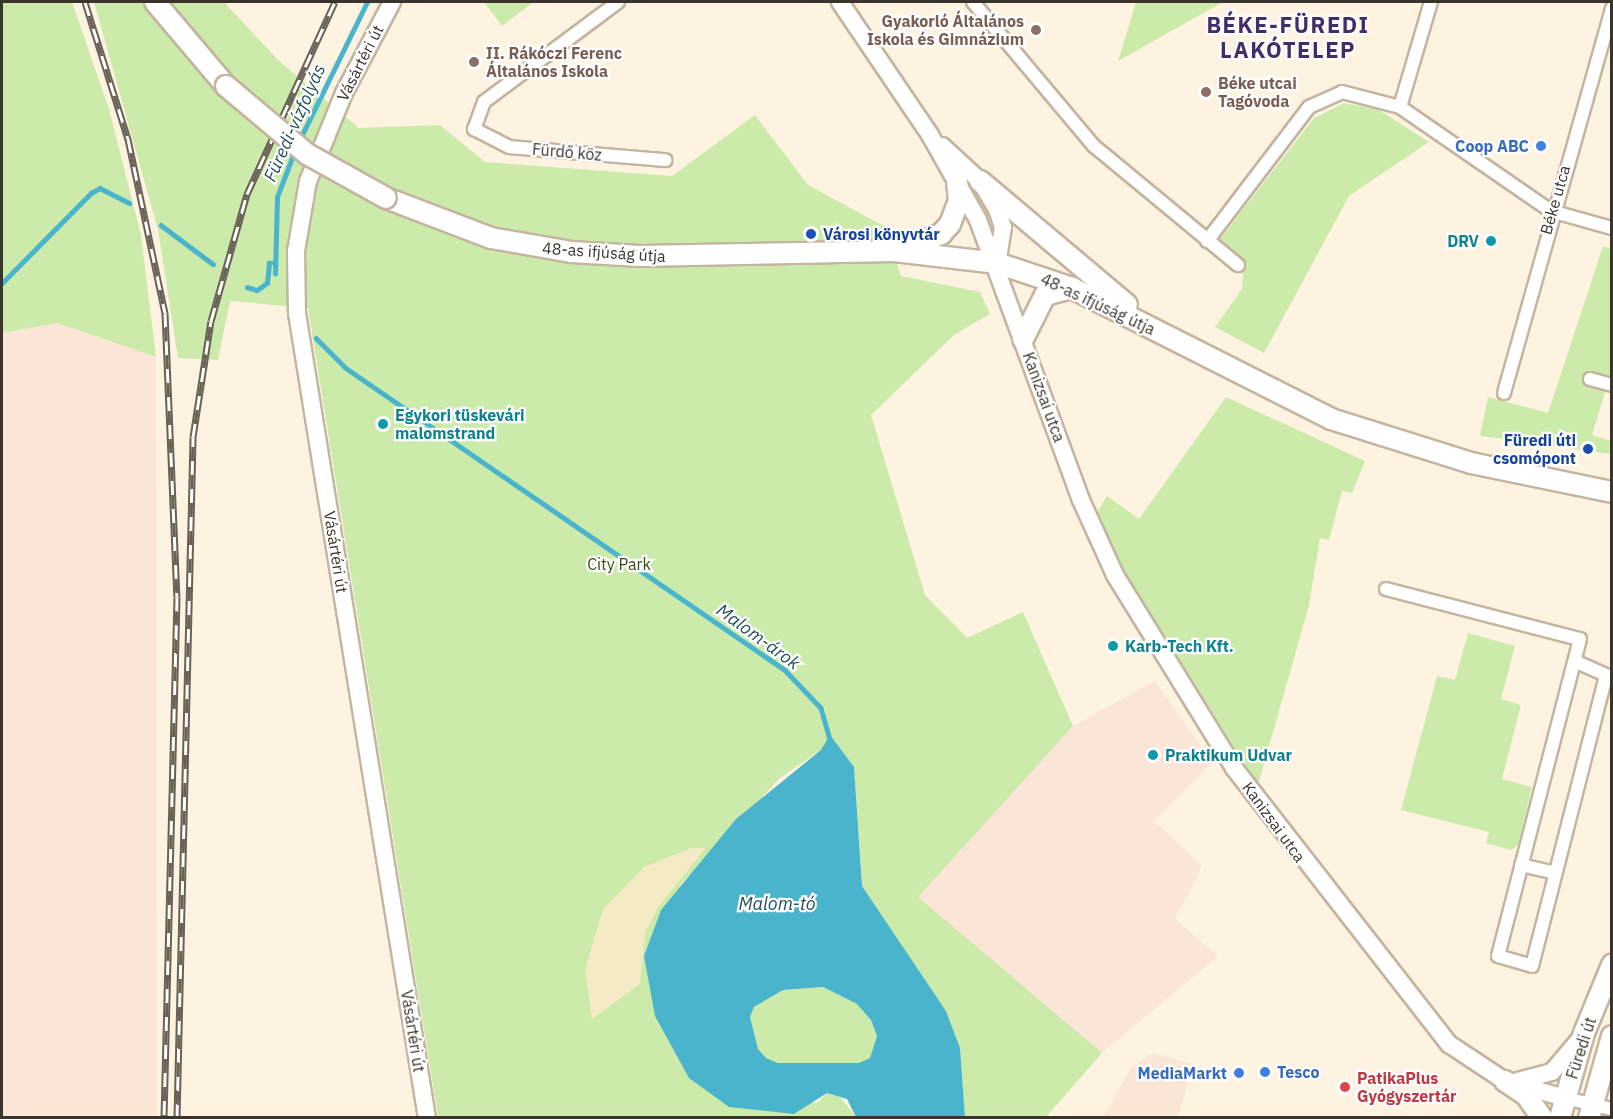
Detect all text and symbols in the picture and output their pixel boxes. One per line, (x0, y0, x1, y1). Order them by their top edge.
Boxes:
place label: Gyakorló Általános Iskola és Gimnázium (867, 11, 1024, 49)
district label: BÉKE-FÜREDI LAKÓTELEP (1206, 11, 1370, 62)
street label: Vásártéri út (333, 22, 387, 104)
marker: Gyakorló Általános Iskola és Gimnázium (1029, 23, 1043, 37)
place label: II. Rákóczi Ferenc Általános Iskola (486, 43, 622, 81)
marker: II. Rákóczi Ferenc Általános Iskola (467, 55, 481, 69)
water label: Füredi-vízfolyás (259, 61, 331, 185)
place label: Béke utcai Tagóvoda (1218, 73, 1297, 111)
marker: Béke utcai Tagóvoda (1199, 85, 1213, 99)
place label: Coop ABC (1455, 136, 1529, 156)
street label: Fürdő köz (531, 139, 603, 165)
marker: Coop ABC (1534, 139, 1548, 153)
street label: Béke utca (1536, 163, 1574, 237)
place label: Városi könyvtár (823, 224, 940, 244)
marker: Városi könyvtár (804, 227, 818, 241)
place label: DRV (1447, 231, 1479, 251)
marker: DRV (1484, 234, 1498, 248)
street label: 48-as ifjúság útja (542, 238, 666, 266)
street label: 48-as ifjúság útja (1038, 269, 1158, 339)
street label: Kanizsai utca (1019, 349, 1069, 445)
place label: Egykori tüskevári malomstrand (395, 405, 525, 443)
marker: Egykori tüskevári malomstrand (376, 417, 390, 431)
place label: Füredi úti csomópont (1493, 430, 1576, 468)
marker: Füredi úti csomópont (1581, 442, 1595, 456)
street label: Vásártéri út (320, 510, 352, 594)
park label: City Park (587, 554, 651, 574)
water label: Malom-árok (712, 600, 804, 674)
place label: Karb-Tech Kft. (1125, 636, 1234, 656)
marker: Karb-Tech Kft. (1106, 639, 1120, 653)
place label: Praktikum Udvar (1165, 745, 1292, 765)
marker: Praktikum Udvar (1146, 748, 1160, 762)
street label: Kanizsai utca (1239, 778, 1309, 866)
water label: Malom-tó (738, 893, 816, 915)
street label: Vásártéri út (397, 989, 429, 1073)
street label: Füredi út (1562, 1015, 1600, 1081)
place label: Tesco (1277, 1062, 1320, 1082)
place label: MediaMarkt (1138, 1063, 1227, 1083)
marker: Tesco (1258, 1065, 1272, 1079)
marker: MediaMarkt (1232, 1066, 1246, 1080)
place label: PatikaPlus Gyógyszertár (1357, 1068, 1456, 1106)
marker: PatikaPlus Gyógyszertár (1338, 1080, 1352, 1094)

